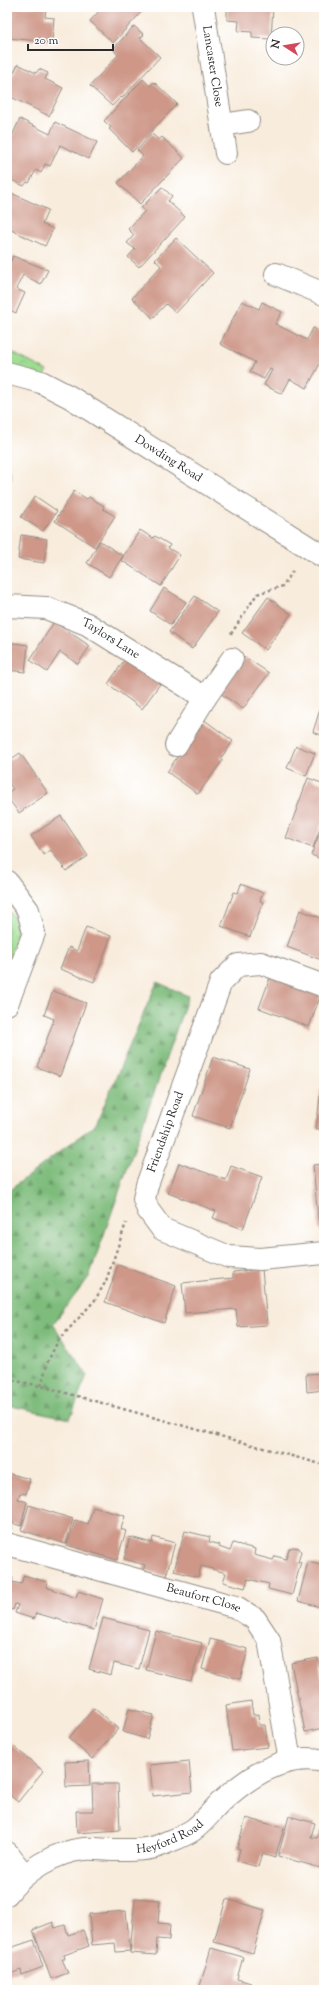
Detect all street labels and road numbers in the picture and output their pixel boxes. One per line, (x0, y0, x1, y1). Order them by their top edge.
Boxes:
street label: Lancaster Close (197, 24, 228, 109)
street label: Dowding Road (131, 431, 206, 487)
street label: Taylors Lane (79, 614, 144, 664)
street label: Friendship Road (143, 1089, 189, 1175)
street label: Beaufort Close (164, 1579, 245, 1617)
street label: Heyford Road (136, 1816, 208, 1859)

